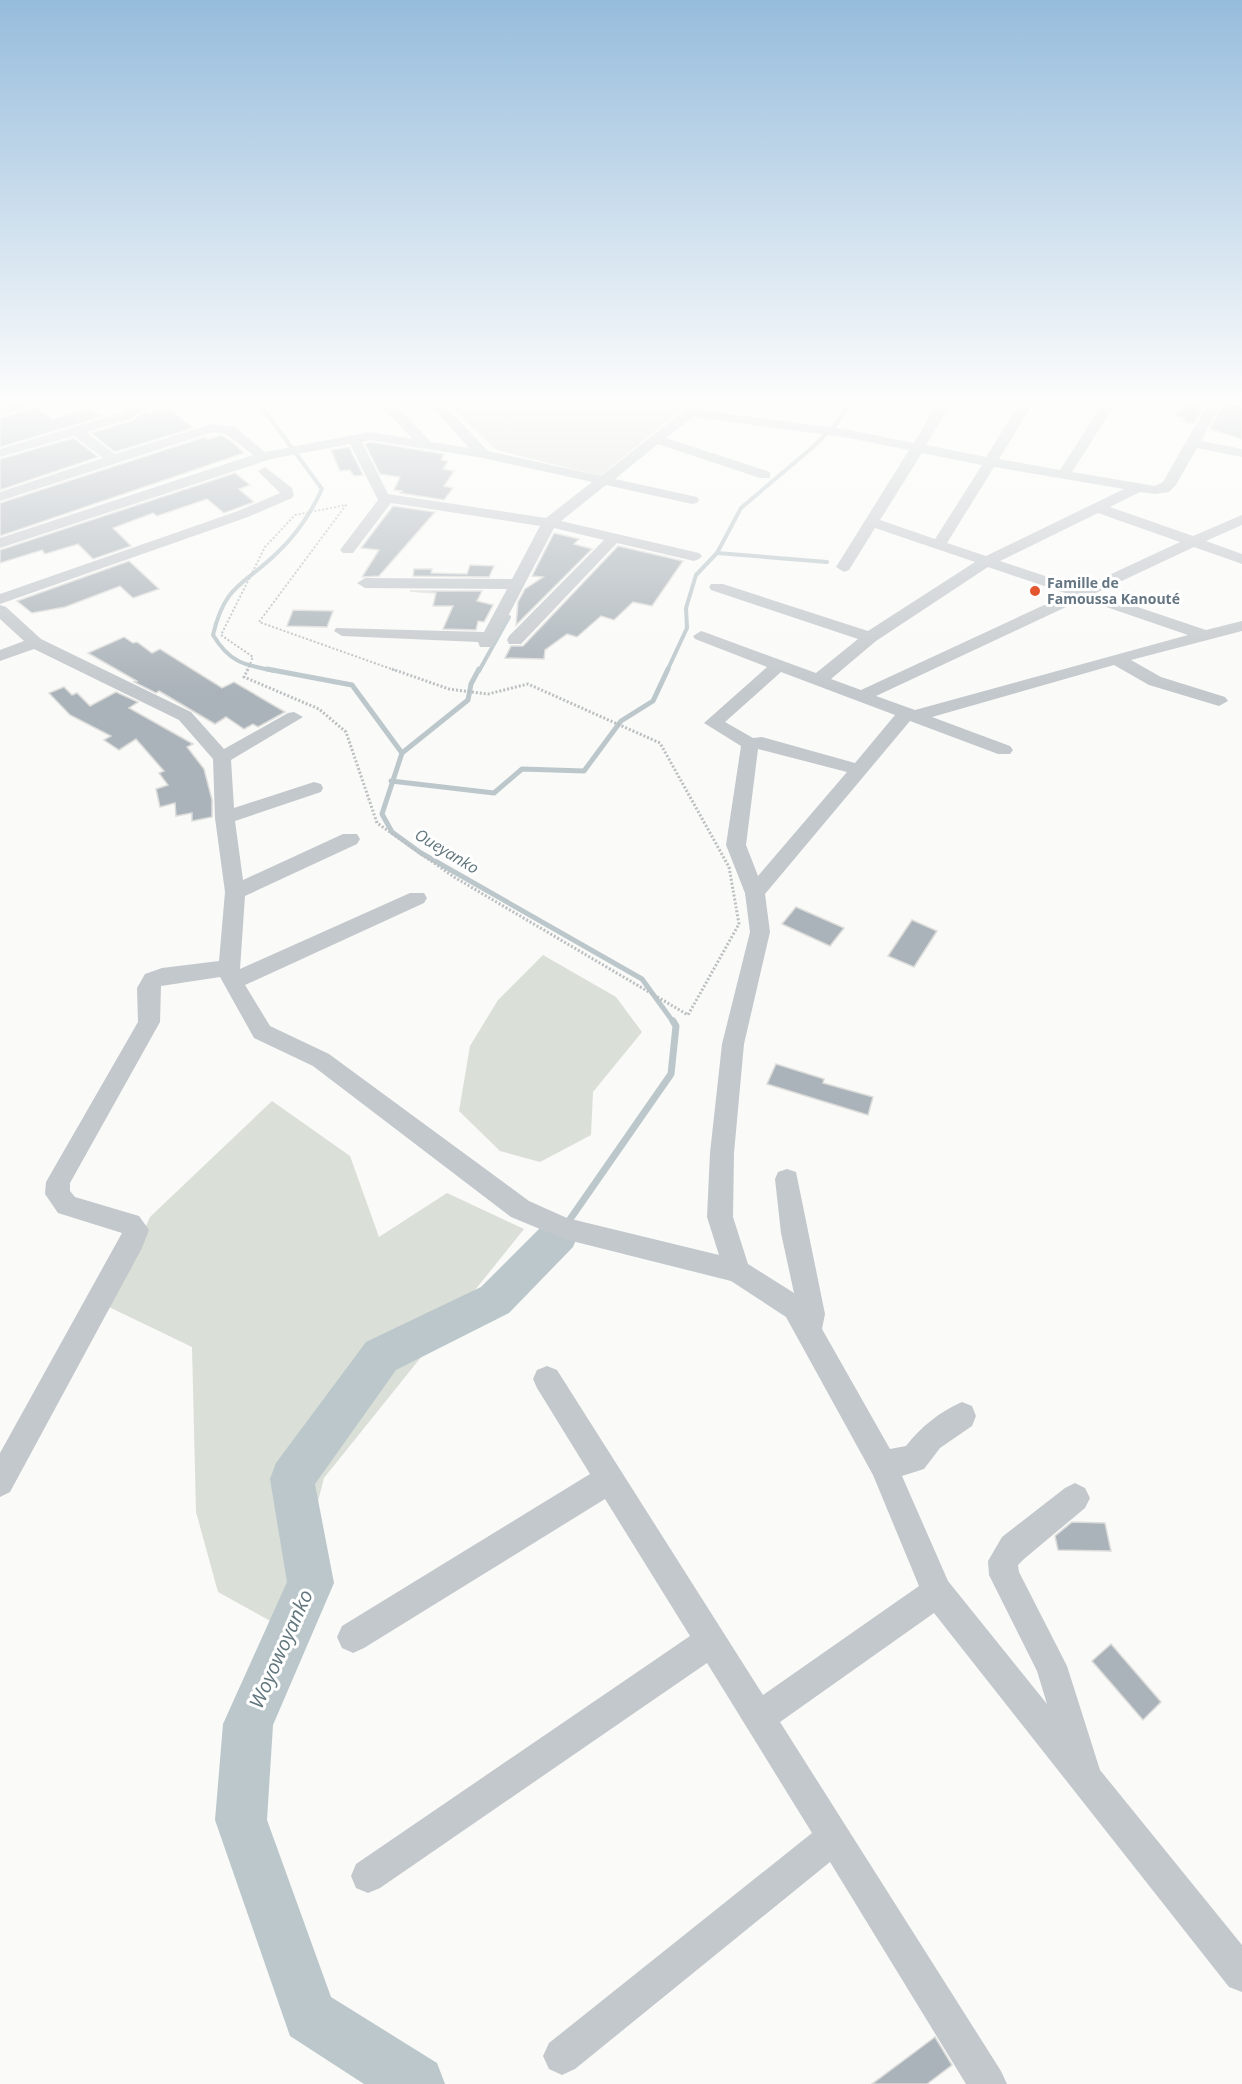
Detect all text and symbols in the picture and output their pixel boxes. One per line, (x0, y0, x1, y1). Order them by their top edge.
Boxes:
place label: Famille de Famoussa Kanouté (1047, 573, 1180, 608)
marker: Famille de Famoussa Kanouté (1028, 584, 1042, 598)
water label: Oueyanko (411, 823, 483, 879)
water label: Woyowoyanko (242, 1585, 319, 1712)

